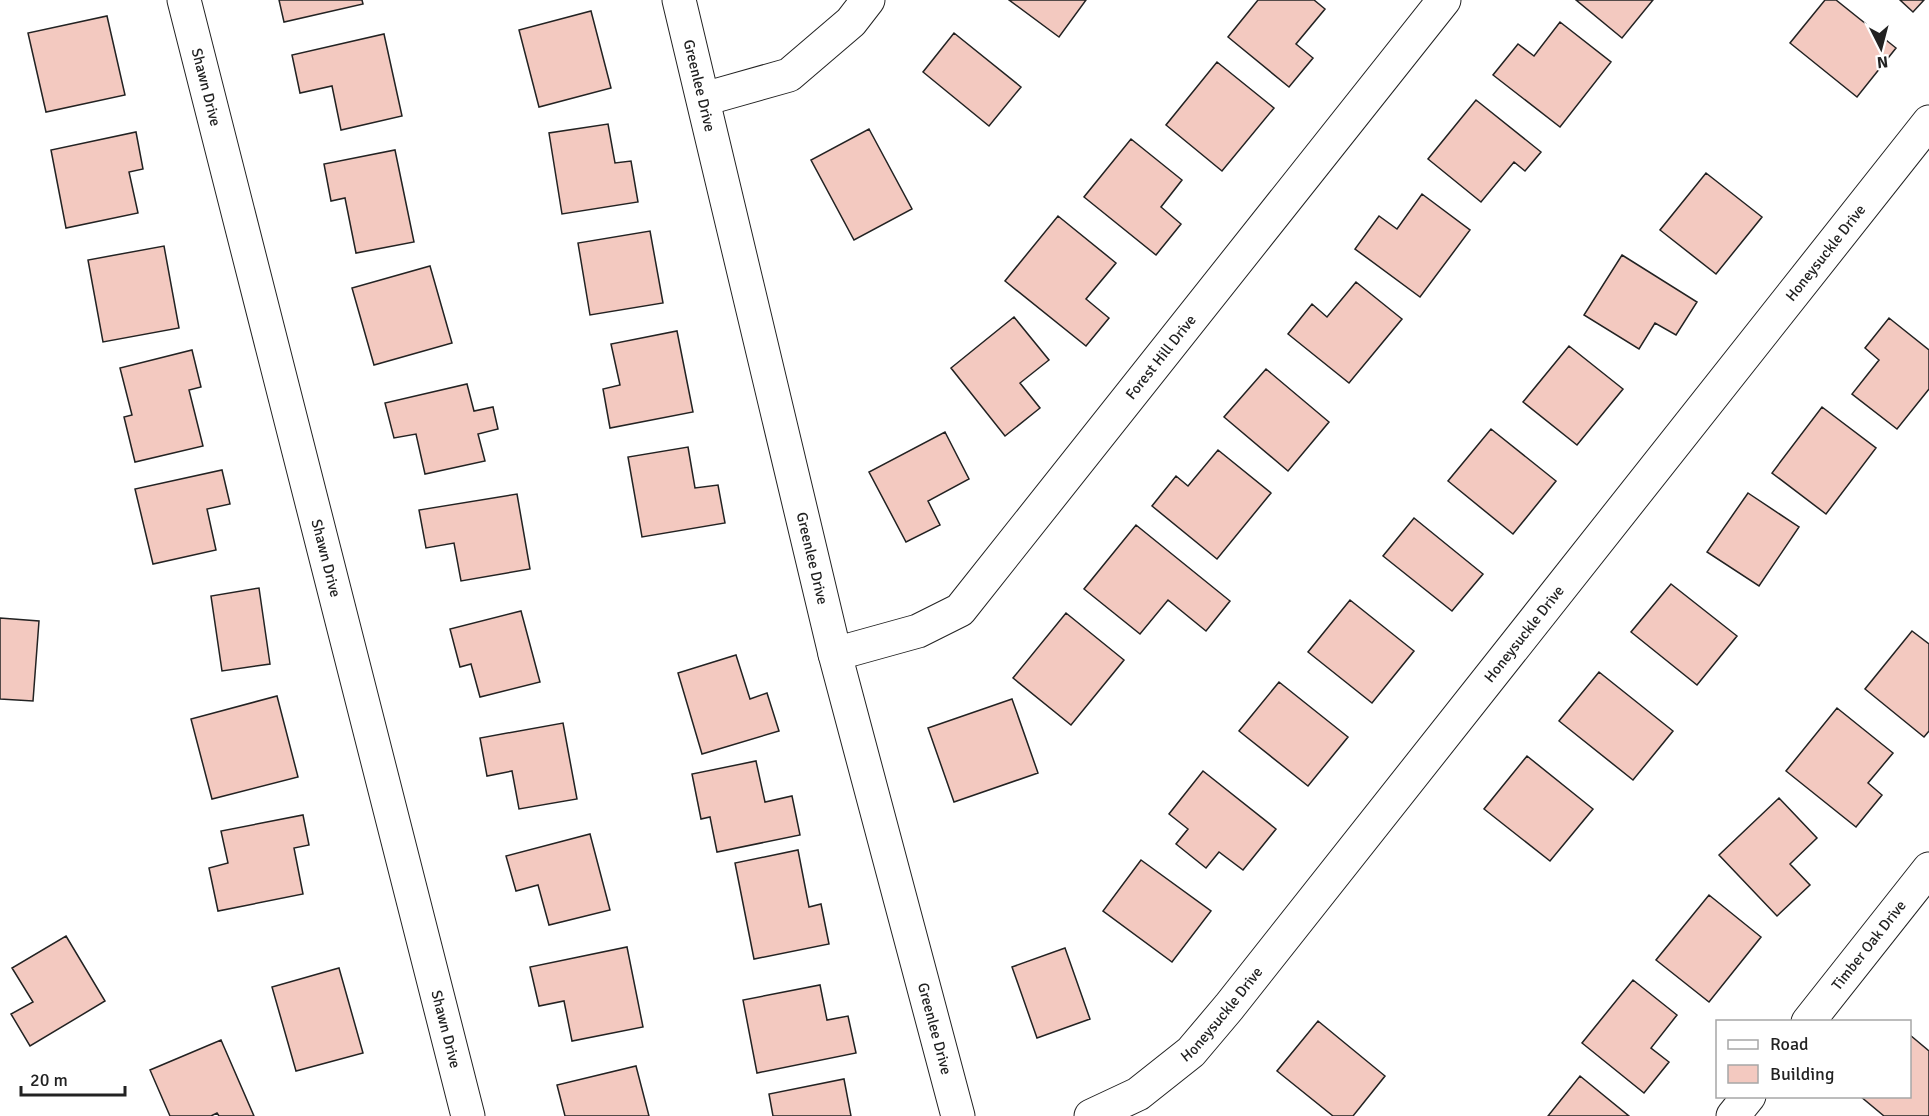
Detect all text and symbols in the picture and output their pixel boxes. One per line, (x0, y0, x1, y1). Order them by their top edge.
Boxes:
north arrow (1851, 18, 1911, 78)
street label: Greenlee Drive (680, 38, 719, 134)
street label: Shawn Drive (188, 46, 225, 128)
text: N (1876, 51, 1889, 72)
street label: Honeysuckle Drive (1782, 201, 1869, 305)
street label: Forest Hill Drive (1122, 311, 1200, 403)
street label: Greenlee Drive (792, 510, 832, 606)
street label: Shawn Drive (307, 517, 345, 599)
street label: Honeysuckle Drive (1480, 582, 1568, 686)
street label: Timber Oak Drive (1828, 897, 1910, 994)
street label: Honeysuckle Drive (1177, 963, 1266, 1066)
street label: Greenlee Drive (914, 981, 956, 1076)
street label: Shawn Drive (427, 988, 464, 1070)
legend (1716, 1020, 1911, 1098)
text: Road (1770, 1033, 1809, 1055)
scale bar (21, 1059, 124, 1097)
text: Building (1770, 1063, 1834, 1085)
text: 20 m (30, 1069, 68, 1091)

